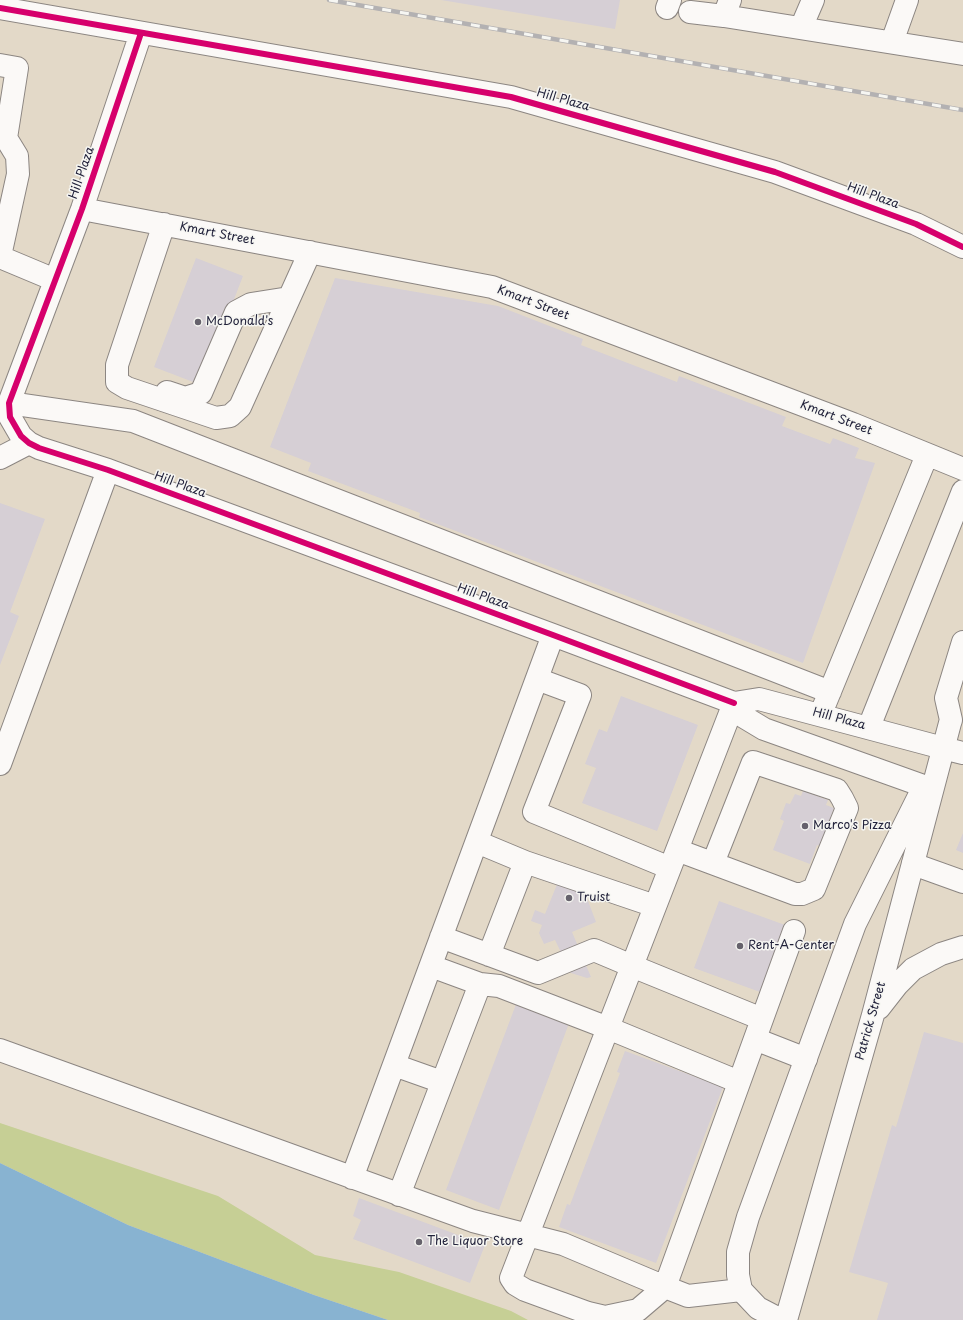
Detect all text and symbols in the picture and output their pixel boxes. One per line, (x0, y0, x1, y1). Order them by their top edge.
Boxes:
street label: Hill Plaza (535, 86, 591, 114)
street label: Hill Plaza (66, 145, 98, 201)
street label: Hill Plaza (845, 180, 901, 212)
street label: Kmart Street (178, 220, 256, 248)
street label: Kmart Street (495, 283, 571, 323)
place label: McDonald's (206, 315, 273, 329)
marker: McDonald's (193, 317, 203, 327)
street label: Kmart Street (798, 398, 874, 438)
street label: Hill Plaza (152, 469, 208, 501)
street label: Hill Plaza (455, 581, 511, 613)
street label: Hill Plaza (811, 705, 867, 733)
place label: Marco's Pizza (813, 819, 891, 833)
marker: Marco's Pizza (800, 821, 810, 831)
place label: Truist (577, 891, 610, 905)
marker: Truist (564, 893, 574, 903)
place label: Rent-A-Center (748, 939, 834, 953)
marker: Rent-A-Center (735, 941, 745, 951)
street label: Patrick Street (853, 980, 889, 1062)
place label: The Liquor Store (427, 1235, 523, 1249)
marker: The Liquor Store (414, 1237, 424, 1247)

